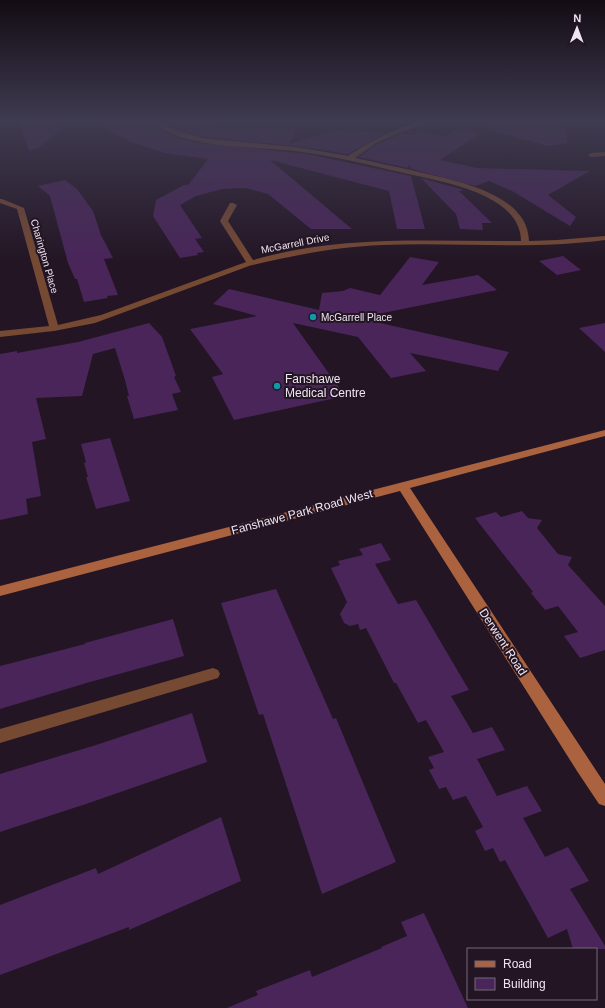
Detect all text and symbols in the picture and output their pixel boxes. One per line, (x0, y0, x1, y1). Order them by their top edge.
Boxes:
north arrow (557, 8, 597, 48)
text: N (573, 12, 581, 24)
street label: Charington Place (29, 218, 60, 295)
street label: McGarrell Drive (260, 231, 331, 256)
marker: McGarrell Place (308, 312, 318, 322)
place label: McGarrell Place (321, 312, 393, 323)
place label: Fanshawe Medical Centre (285, 372, 366, 400)
marker: Fanshawe Medical Centre (272, 381, 282, 391)
street label: Fanshawe Park Road West (230, 486, 375, 538)
street label: Derwent Road (476, 606, 530, 678)
legend (467, 948, 597, 1000)
text: Road (503, 957, 532, 971)
text: Building (503, 977, 546, 991)

